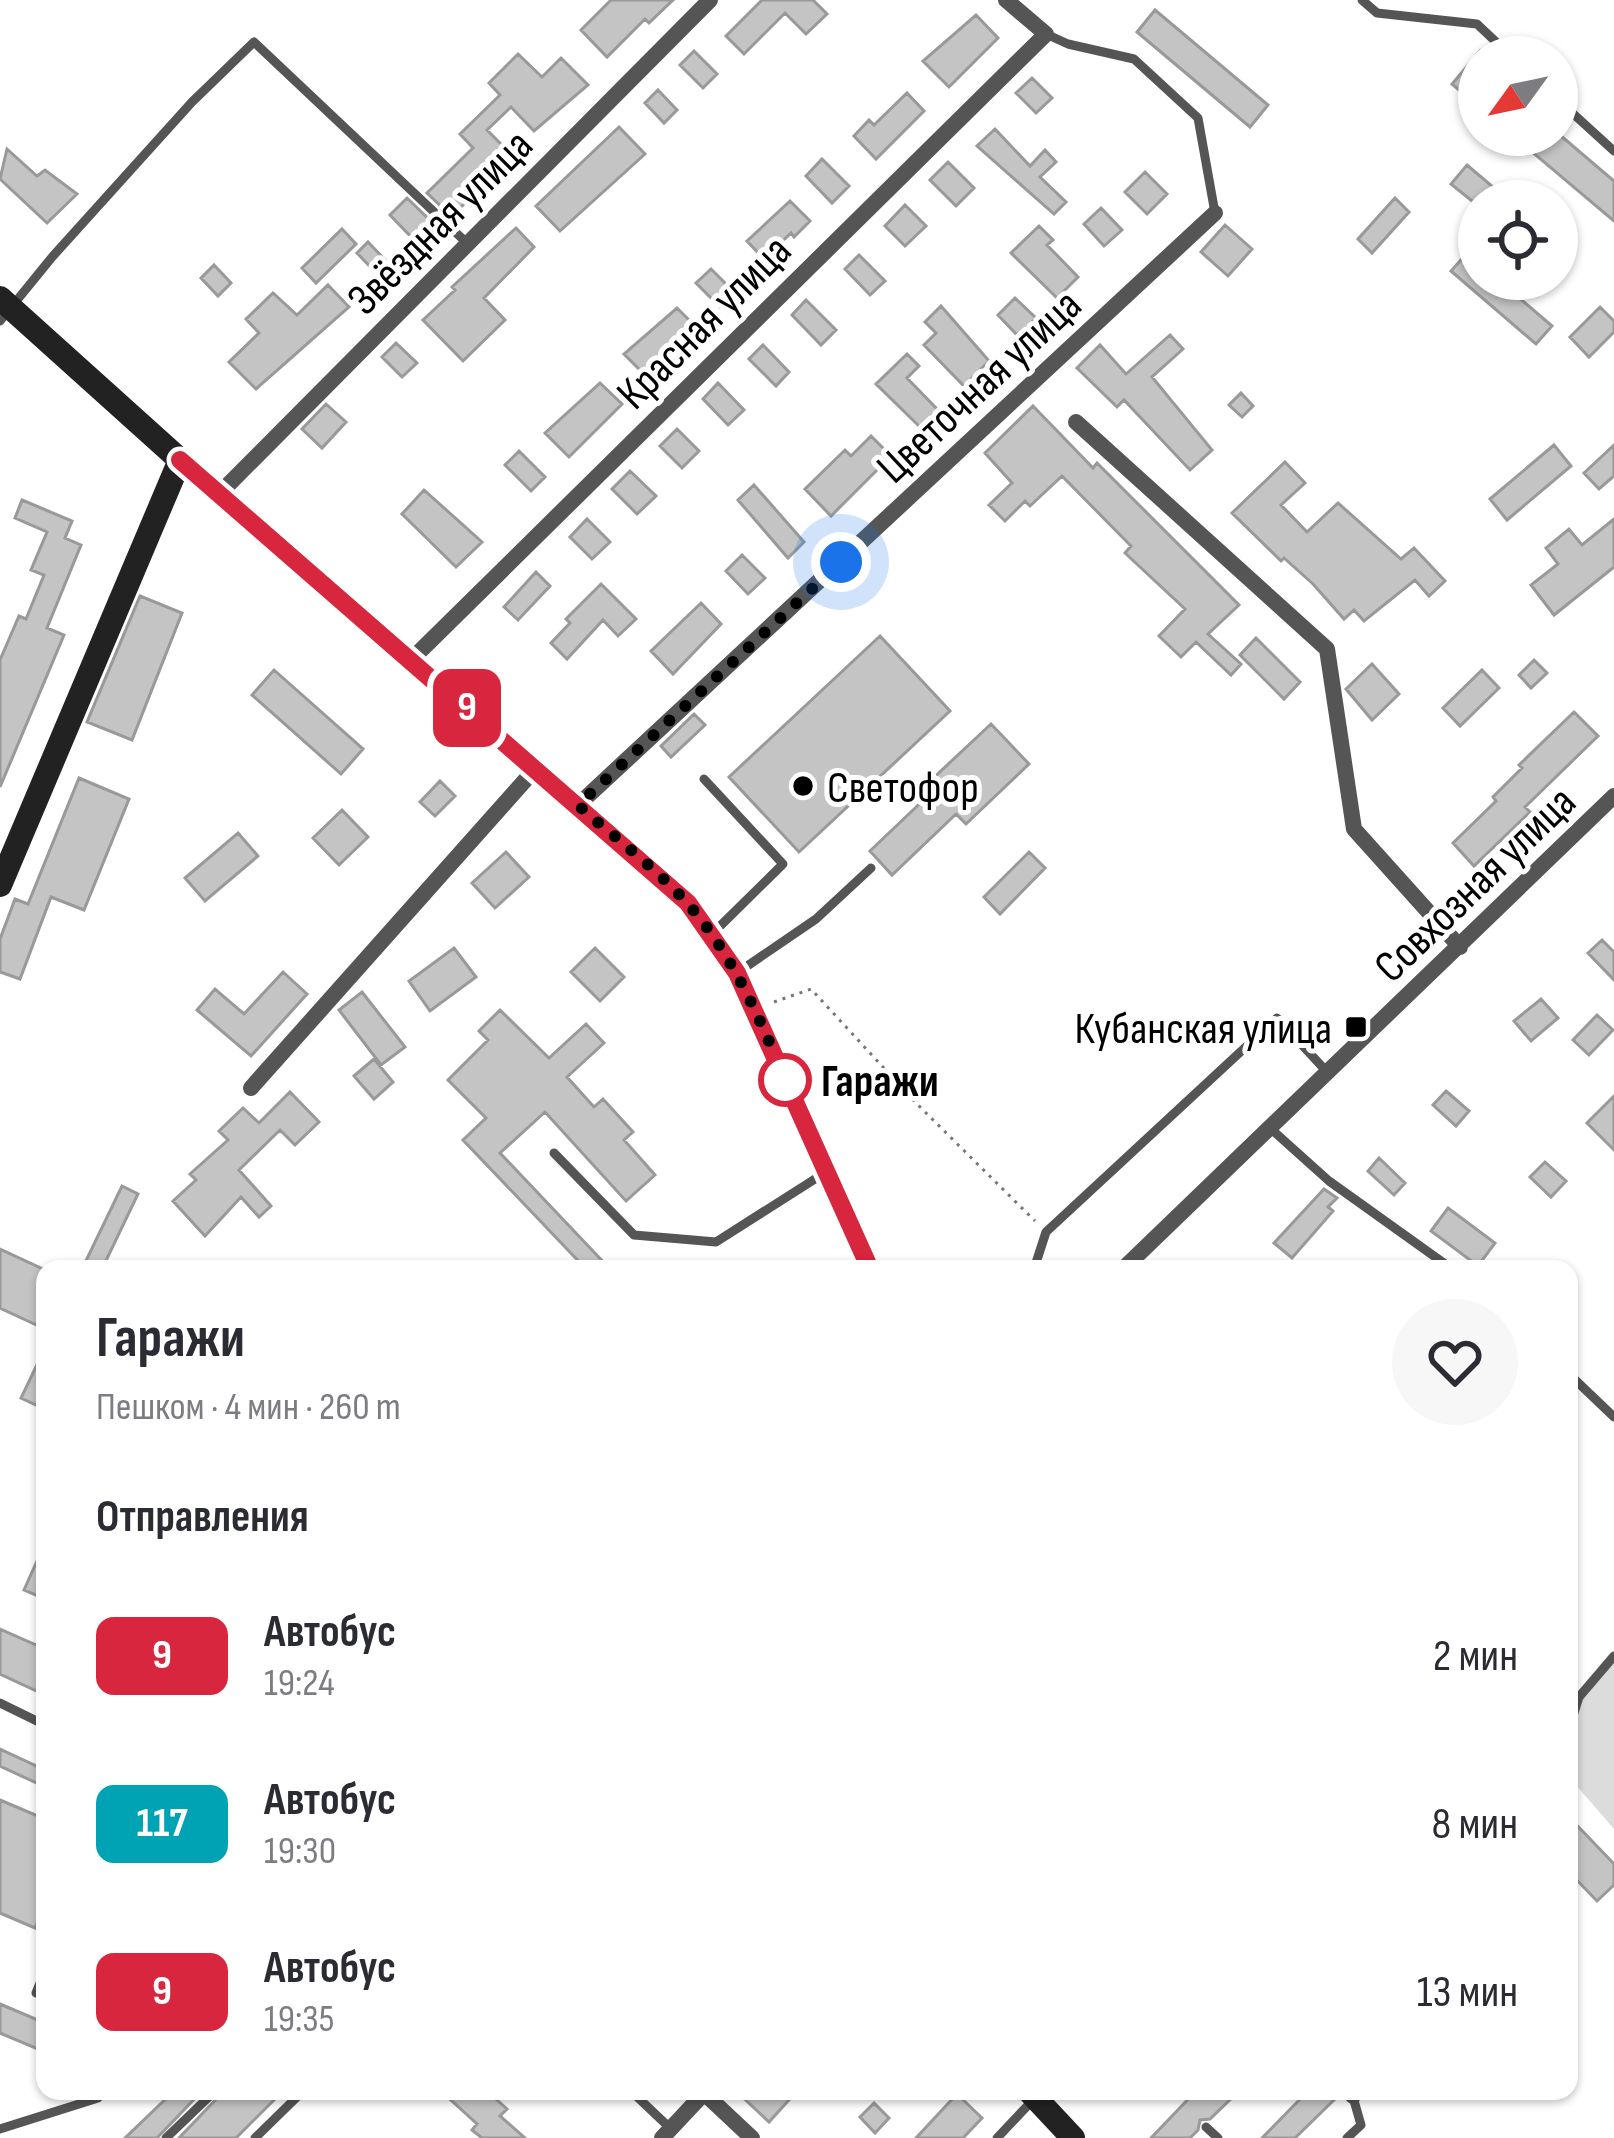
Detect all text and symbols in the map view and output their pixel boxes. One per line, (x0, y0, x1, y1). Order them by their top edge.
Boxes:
north arrow (1458, 36, 1578, 156)
map controls (1458, 36, 1578, 300)
street label: Звёздная улица (337, 119, 545, 327)
button: locate (1458, 180, 1578, 300)
street label: Красная улица (606, 224, 803, 421)
street label: Цветочная улица (866, 278, 1093, 495)
your location (811, 532, 871, 592)
line badge: 9 (428, 669, 506, 747)
text: 9 (457, 682, 477, 733)
place label: Светофор (827, 761, 979, 816)
marker: Светофор (790, 773, 816, 799)
street label: Совхозная улица (1364, 775, 1588, 994)
place label: Кубанская улица (1074, 1002, 1332, 1057)
marker: Кубанская улица (1343, 1014, 1369, 1040)
marker: Гаражи (760, 1055, 810, 1105)
place label: Гаражи (821, 1055, 939, 1110)
button: heart (1392, 1299, 1518, 1425)
text: Гаражи (96, 1305, 245, 1373)
text: Пешком · 4 мин · 260 m (96, 1384, 401, 1431)
text: Отправления (96, 1490, 309, 1545)
text: Автобус (264, 1605, 396, 1660)
text: 2 мин (1433, 1629, 1518, 1684)
text: 9 (152, 1630, 172, 1681)
text: 19:24 (264, 1660, 334, 1707)
text: Автобус (264, 1773, 396, 1828)
text: 8 мин (1432, 1797, 1518, 1852)
text: 117 (137, 1798, 187, 1849)
text: 19:30 (264, 1828, 336, 1875)
text: Автобус (264, 1941, 396, 1996)
text: 13 мин (1417, 1965, 1518, 2020)
text: 9 (152, 1966, 172, 2017)
text: 19:35 (264, 1996, 334, 2043)

